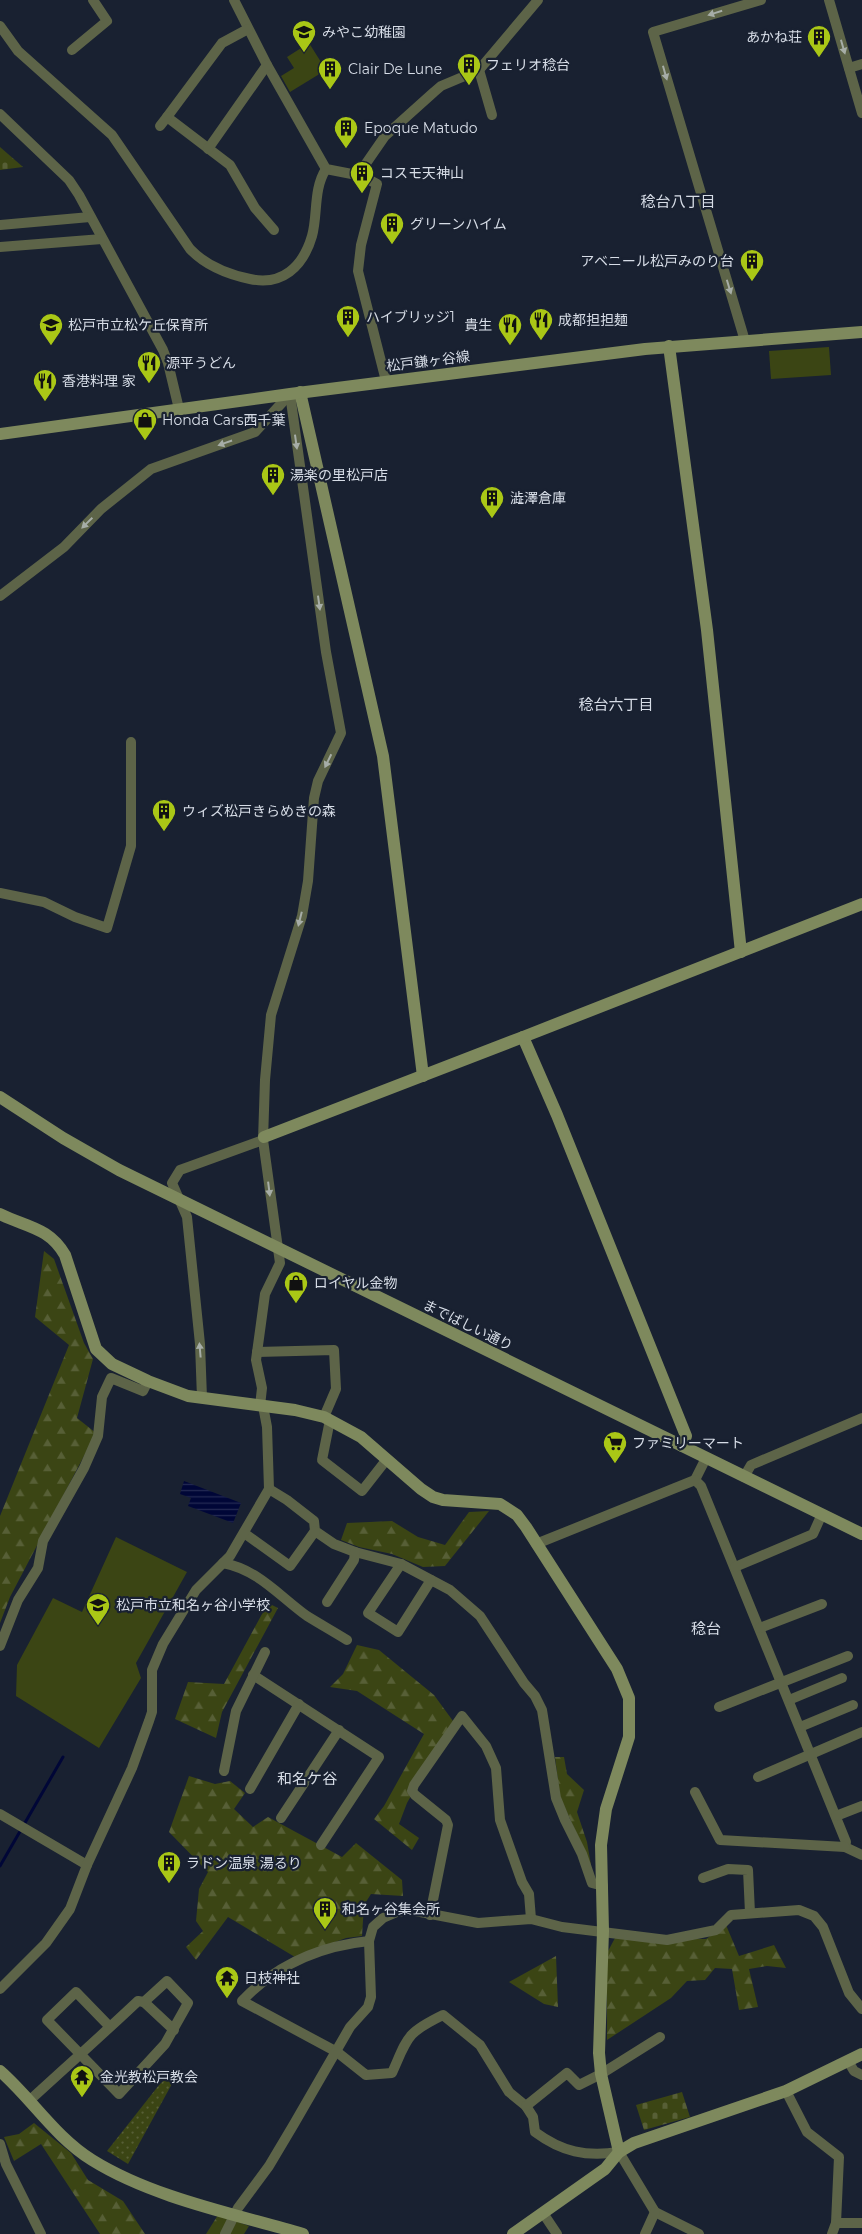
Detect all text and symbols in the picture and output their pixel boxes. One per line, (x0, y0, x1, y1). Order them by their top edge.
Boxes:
one-way arrow (707, 10, 722, 18)
school or university icon: みやこ幼稚園 (291, 19, 317, 53)
place label: みやこ幼稚園 (322, 23, 406, 41)
building icon: あかね荘 (806, 24, 832, 58)
place label: あかね荘 (746, 28, 802, 46)
one-way arrow (839, 39, 847, 54)
building icon: フェリオ稔台 (456, 52, 482, 86)
building icon: Clair De Lune (317, 56, 343, 90)
place label: フェリオ稔台 (486, 56, 570, 74)
place label: Clair De Lune (348, 60, 442, 78)
one-way arrow (661, 66, 669, 81)
building icon: Epoque Matudo (333, 115, 359, 149)
place label: Epoque Matudo (364, 119, 478, 137)
building icon: コスモ天神山 (349, 160, 375, 194)
place label: コスモ天神山 (380, 164, 464, 182)
district label: 稔台八丁目 (640, 192, 716, 211)
building icon: グリーンハイム (379, 211, 405, 245)
place label: グリーンハイム (410, 215, 507, 233)
building icon: アベニール松戸みのり台 (739, 248, 765, 282)
place label: アベニール松戸みのり台 (580, 252, 734, 270)
one-way arrow (726, 280, 734, 295)
building icon: ハイブリッジ1 (335, 304, 361, 338)
restaurant icon: 成都担担麺 (528, 307, 554, 341)
place label: ハイブリッジ1 (366, 308, 455, 326)
place label: 成都担担麺 (558, 311, 628, 329)
school or university icon: 松戸市立松ケ丘保育所 (38, 312, 64, 346)
restaurant icon: 貴生 (497, 312, 523, 346)
place label: 松戸市立松ケ丘保育所 (68, 316, 208, 334)
place label: 貴生 (464, 316, 492, 334)
street label: 松戸鎌ヶ谷線 (385, 347, 471, 375)
restaurant icon: 源平うどん (136, 350, 162, 384)
place label: 源平うどん (166, 354, 236, 372)
restaurant icon: 香港料理 家 (32, 368, 58, 402)
place label: 香港料理 家 (62, 372, 136, 390)
shop icon: Honda Cars西千葉 (132, 407, 158, 441)
place label: Honda Cars西千葉 (162, 411, 286, 429)
one-way arrow (293, 434, 301, 450)
one-way arrow (217, 439, 232, 447)
building icon: 湯楽の里松戸店 (260, 462, 286, 496)
place label: 湯楽の里松戸店 (290, 466, 388, 484)
building icon: 澁澤倉庫 (479, 485, 505, 519)
place label: 澁澤倉庫 (510, 489, 566, 507)
one-way arrow (81, 517, 93, 529)
one-way arrow (315, 595, 323, 611)
district label: 稔台六丁目 (578, 695, 654, 714)
one-way arrow (324, 754, 332, 768)
building icon: ウィズ松戸きらめきの森 (151, 798, 177, 832)
place label: ウィズ松戸きらめきの森 (182, 802, 336, 820)
one-way arrow (296, 912, 304, 927)
one-way arrow (265, 1181, 273, 1197)
shop icon: ロイヤル金物 (283, 1270, 309, 1304)
place label: ロイヤル金物 (314, 1274, 398, 1292)
street label: までばしい通り (420, 1295, 516, 1355)
one-way arrow (196, 1342, 204, 1358)
supermarket icon: ファミリーマート (602, 1430, 628, 1464)
place label: ファミリーマート (632, 1434, 744, 1452)
school or university icon: 松戸市立和名ヶ谷小学校 (85, 1592, 111, 1626)
place label: 松戸市立和名ヶ谷小学校 (116, 1596, 270, 1614)
district label: 稔台 (691, 1619, 721, 1638)
district label: 和名ケ谷 (277, 1769, 337, 1788)
building icon: ラドン温泉 湯るり (156, 1850, 182, 1884)
place label: ラドン温泉 湯るり (186, 1854, 302, 1872)
building icon: 和名ヶ谷集会所 (312, 1896, 338, 1930)
place label: 和名ヶ谷集会所 (342, 1900, 440, 1918)
temple icon: 日枝神社 (214, 1965, 240, 1999)
place label: 日枝神社 (244, 1969, 300, 1987)
temple icon: 金光教松戸教会 (69, 2064, 95, 2098)
place label: 金光教松戸教会 (100, 2068, 198, 2086)

